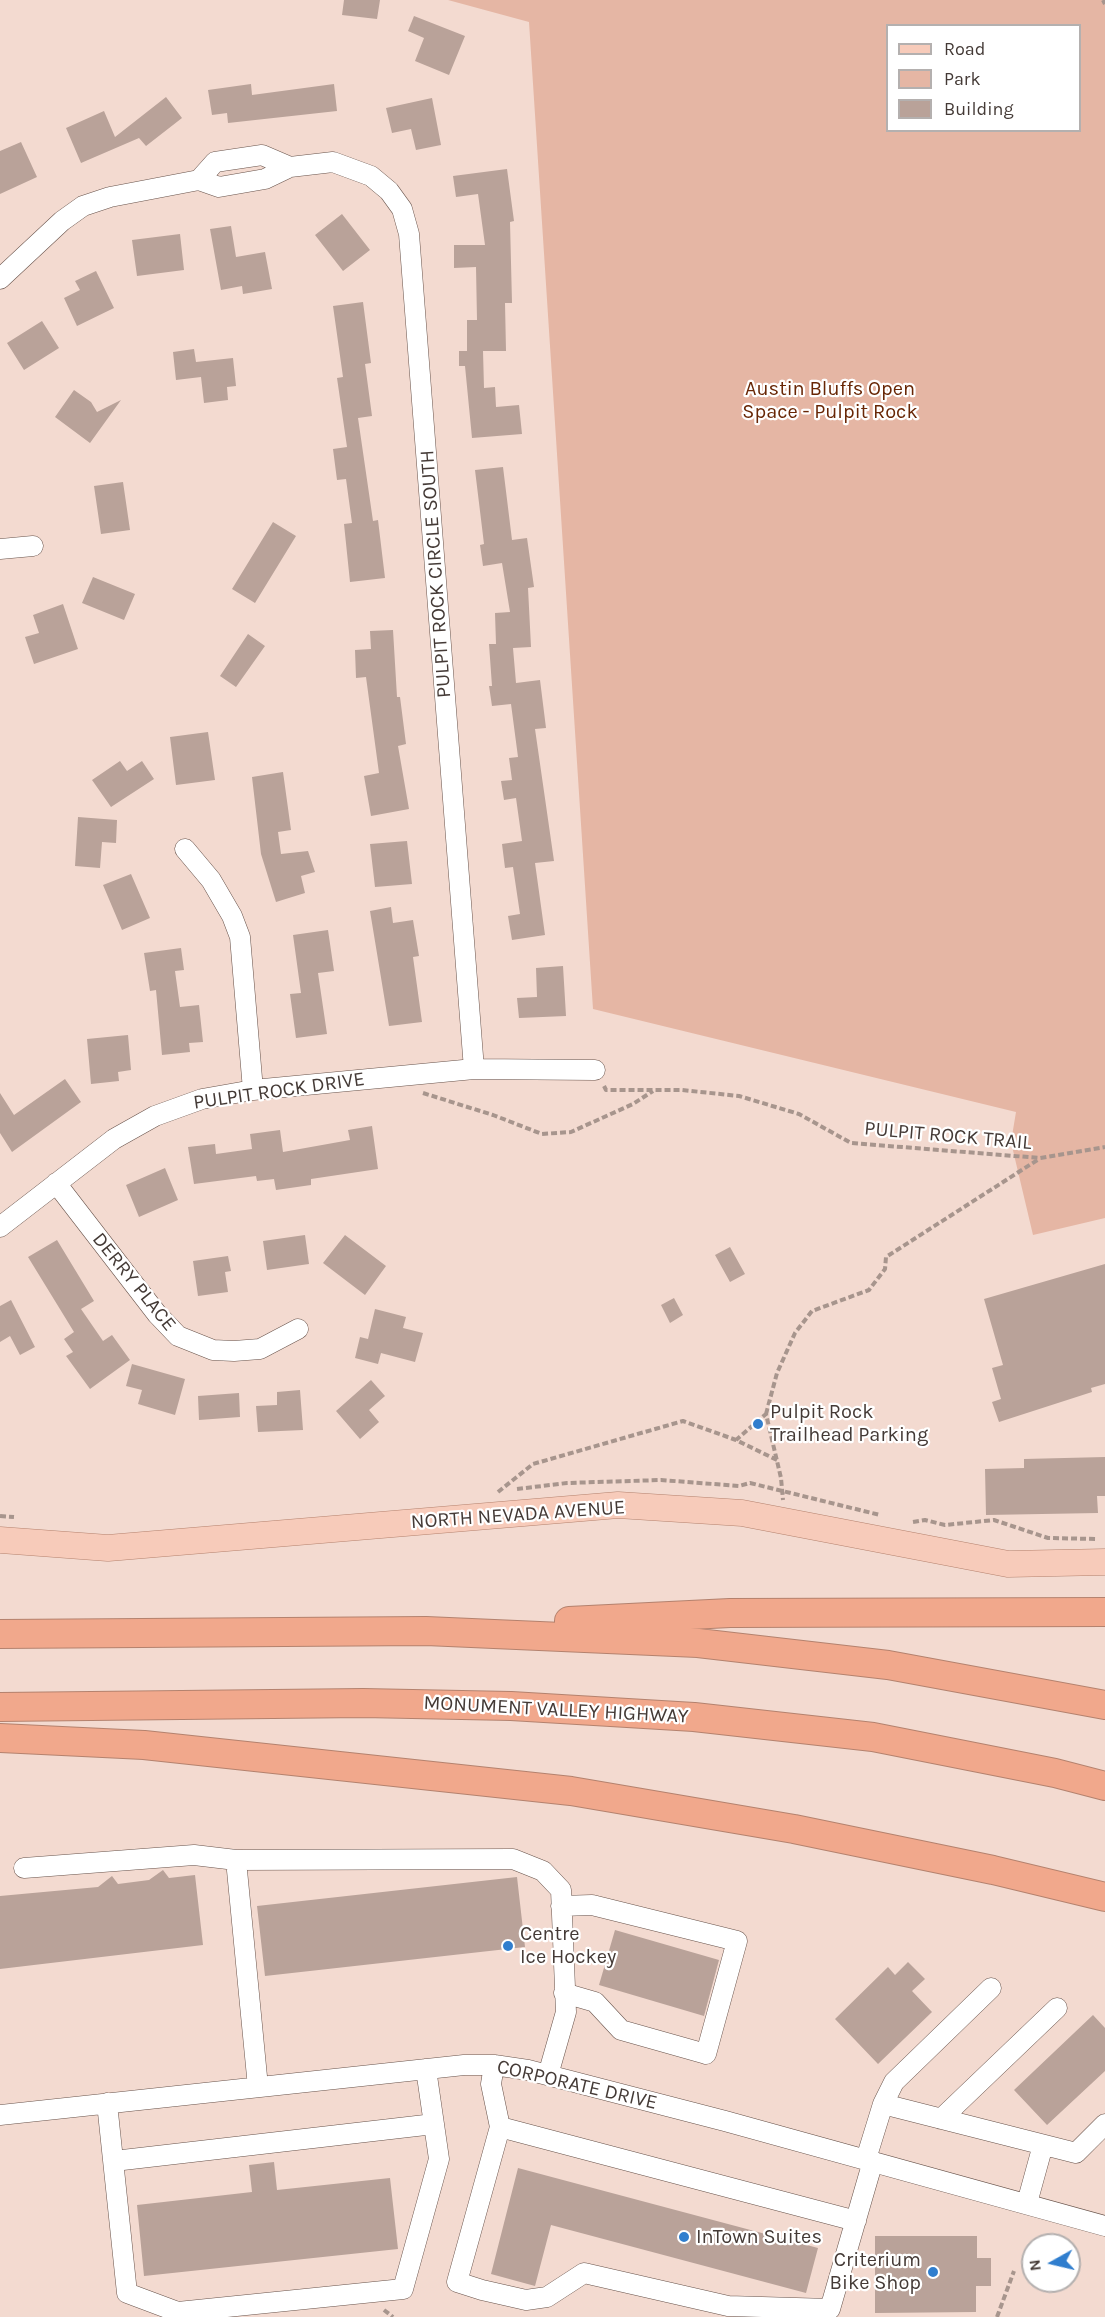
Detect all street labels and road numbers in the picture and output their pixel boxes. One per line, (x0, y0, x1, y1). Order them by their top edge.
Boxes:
street label: PULPIT ROCK CIRCLE SOUTH (415, 449, 457, 699)
street label: PULPIT ROCK DRIVE (192, 1067, 366, 1115)
street label: PULPIT ROCK TRAIL (863, 1117, 1033, 1155)
street label: DERRY PLACE (87, 1228, 181, 1336)
street label: NORTH NEVADA AVENUE (410, 1496, 626, 1534)
street label: MONUMENT VALLEY HIGHWAY (423, 1691, 689, 1729)
street label: CORPORATE DRIVE (494, 2055, 660, 2115)

